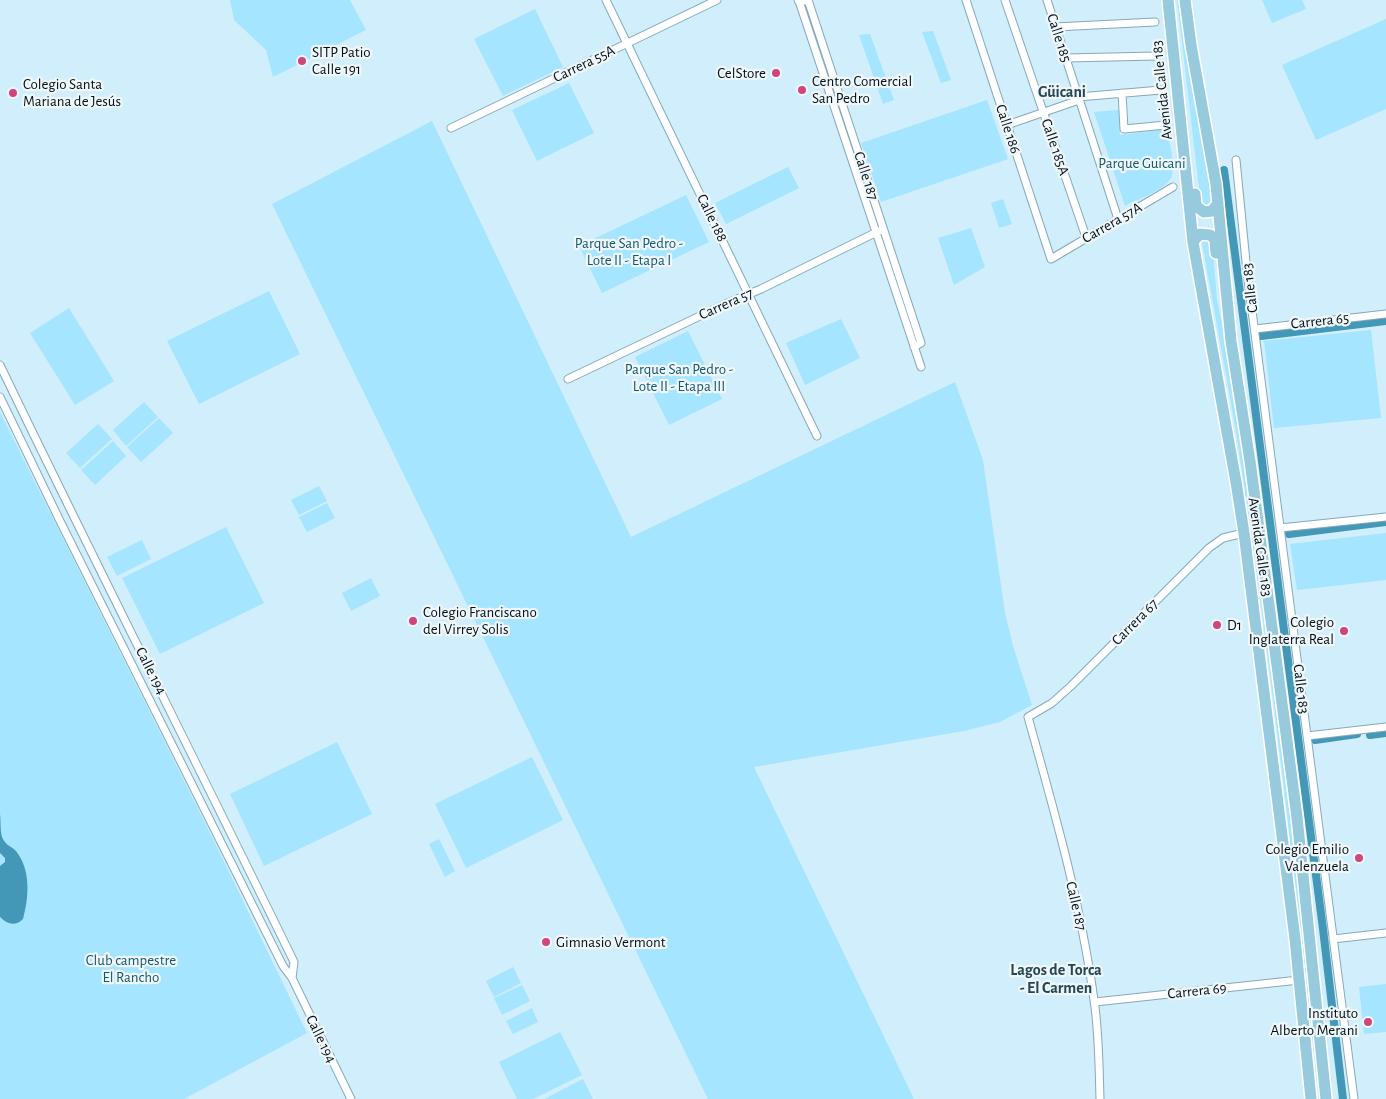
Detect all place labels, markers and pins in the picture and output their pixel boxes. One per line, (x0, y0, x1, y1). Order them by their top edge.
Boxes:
place label: SITP Patio Calle 191 (312, 43, 371, 78)
marker: SITP Patio Calle 191 (296, 55, 308, 67)
place label: CelStore (717, 64, 766, 82)
marker: CelStore (770, 67, 782, 79)
place label: Centro Comercial San Pedro (812, 72, 912, 107)
place label: Colegio Santa Mariana de Jesús (23, 75, 121, 110)
marker: Centro Comercial San Pedro (796, 84, 808, 96)
marker: Colegio Santa Mariana de Jesús (7, 87, 19, 99)
place label: Colegio Franciscano del Virrey Solis (423, 603, 537, 638)
place label: Colegio Inglaterra Real (1249, 613, 1334, 648)
marker: Colegio Franciscano del Virrey Solis (407, 615, 419, 627)
place label: D1 (1227, 616, 1242, 634)
marker: D1 (1211, 619, 1223, 631)
marker: Colegio Inglaterra Real (1338, 625, 1350, 637)
place label: Colegio Emilio Valenzuela (1265, 840, 1349, 875)
marker: Colegio Emilio Valenzuela (1353, 852, 1365, 864)
place label: Gimnasio Vermont (556, 933, 665, 951)
marker: Gimnasio Vermont (540, 936, 552, 948)
place label: Instituto Alberto Merani (1270, 1004, 1358, 1039)
marker: Instituto Alberto Merani (1362, 1016, 1374, 1028)

